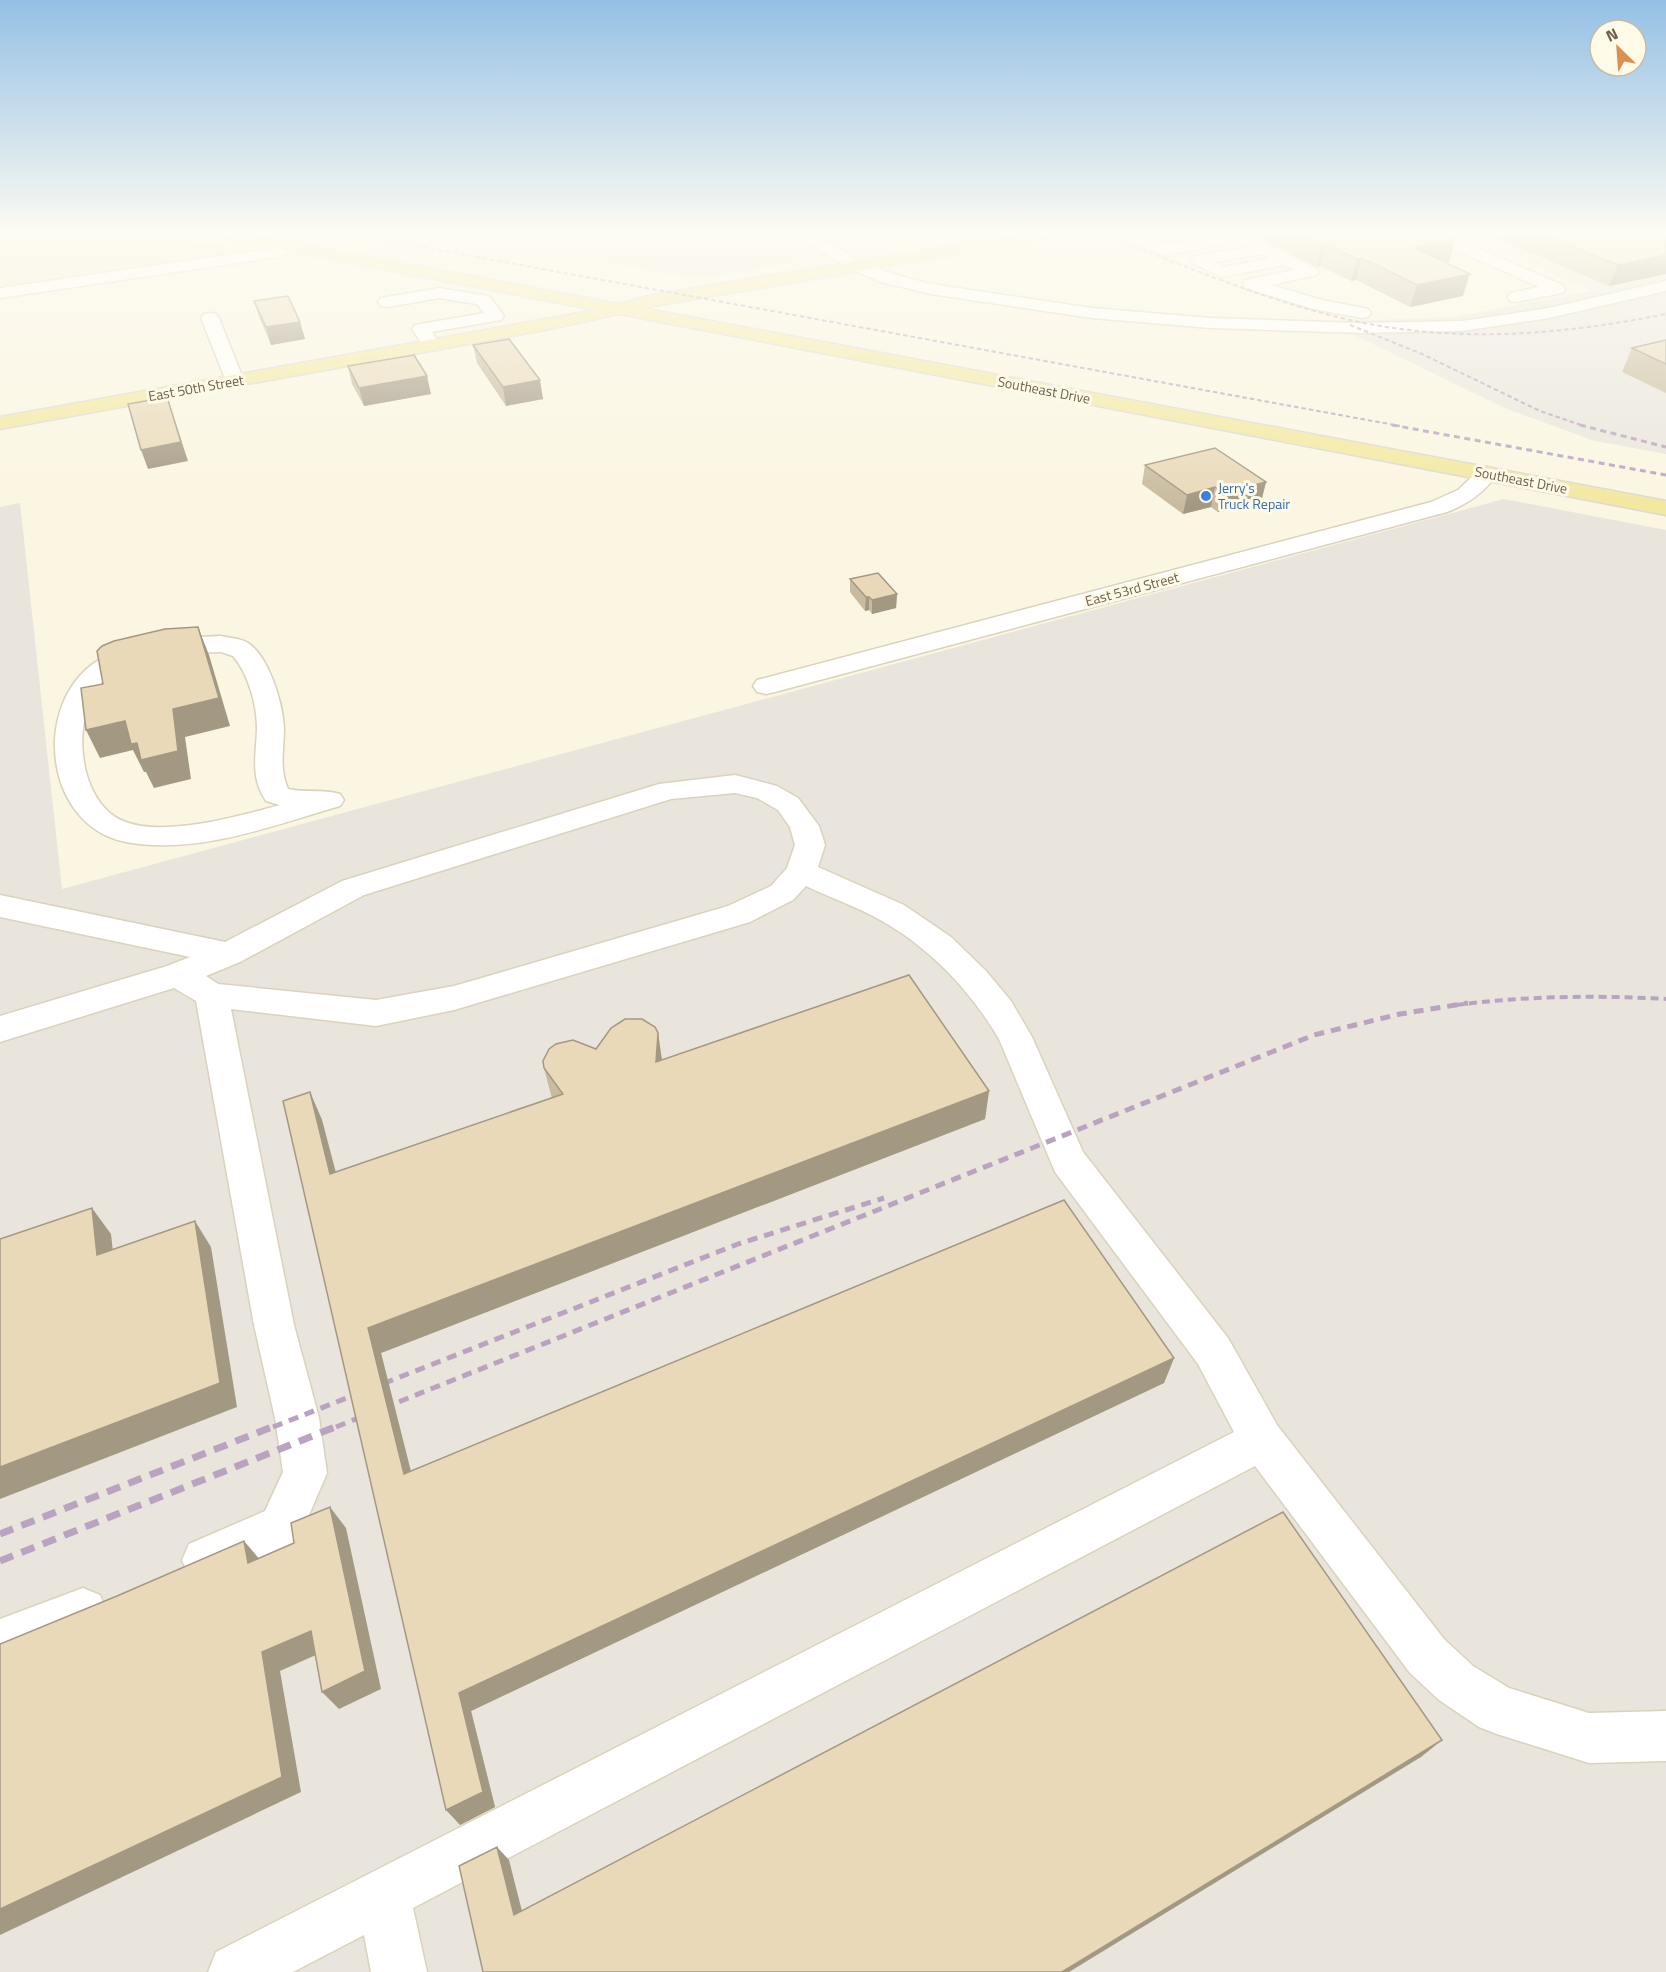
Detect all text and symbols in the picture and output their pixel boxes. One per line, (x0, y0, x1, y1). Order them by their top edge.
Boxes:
north arrow (1588, 18, 1648, 78)
text: N (1602, 21, 1622, 48)
street label: East 50th Street (147, 369, 245, 406)
street label: Southeast Drive (996, 370, 1092, 409)
street label: Southeast Drive (1473, 460, 1569, 499)
place label: Jerry's Truck Repair (1218, 477, 1290, 514)
marker: Jerry's Truck Repair (1199, 489, 1213, 503)
street label: East 53rd Street (1083, 566, 1181, 611)

